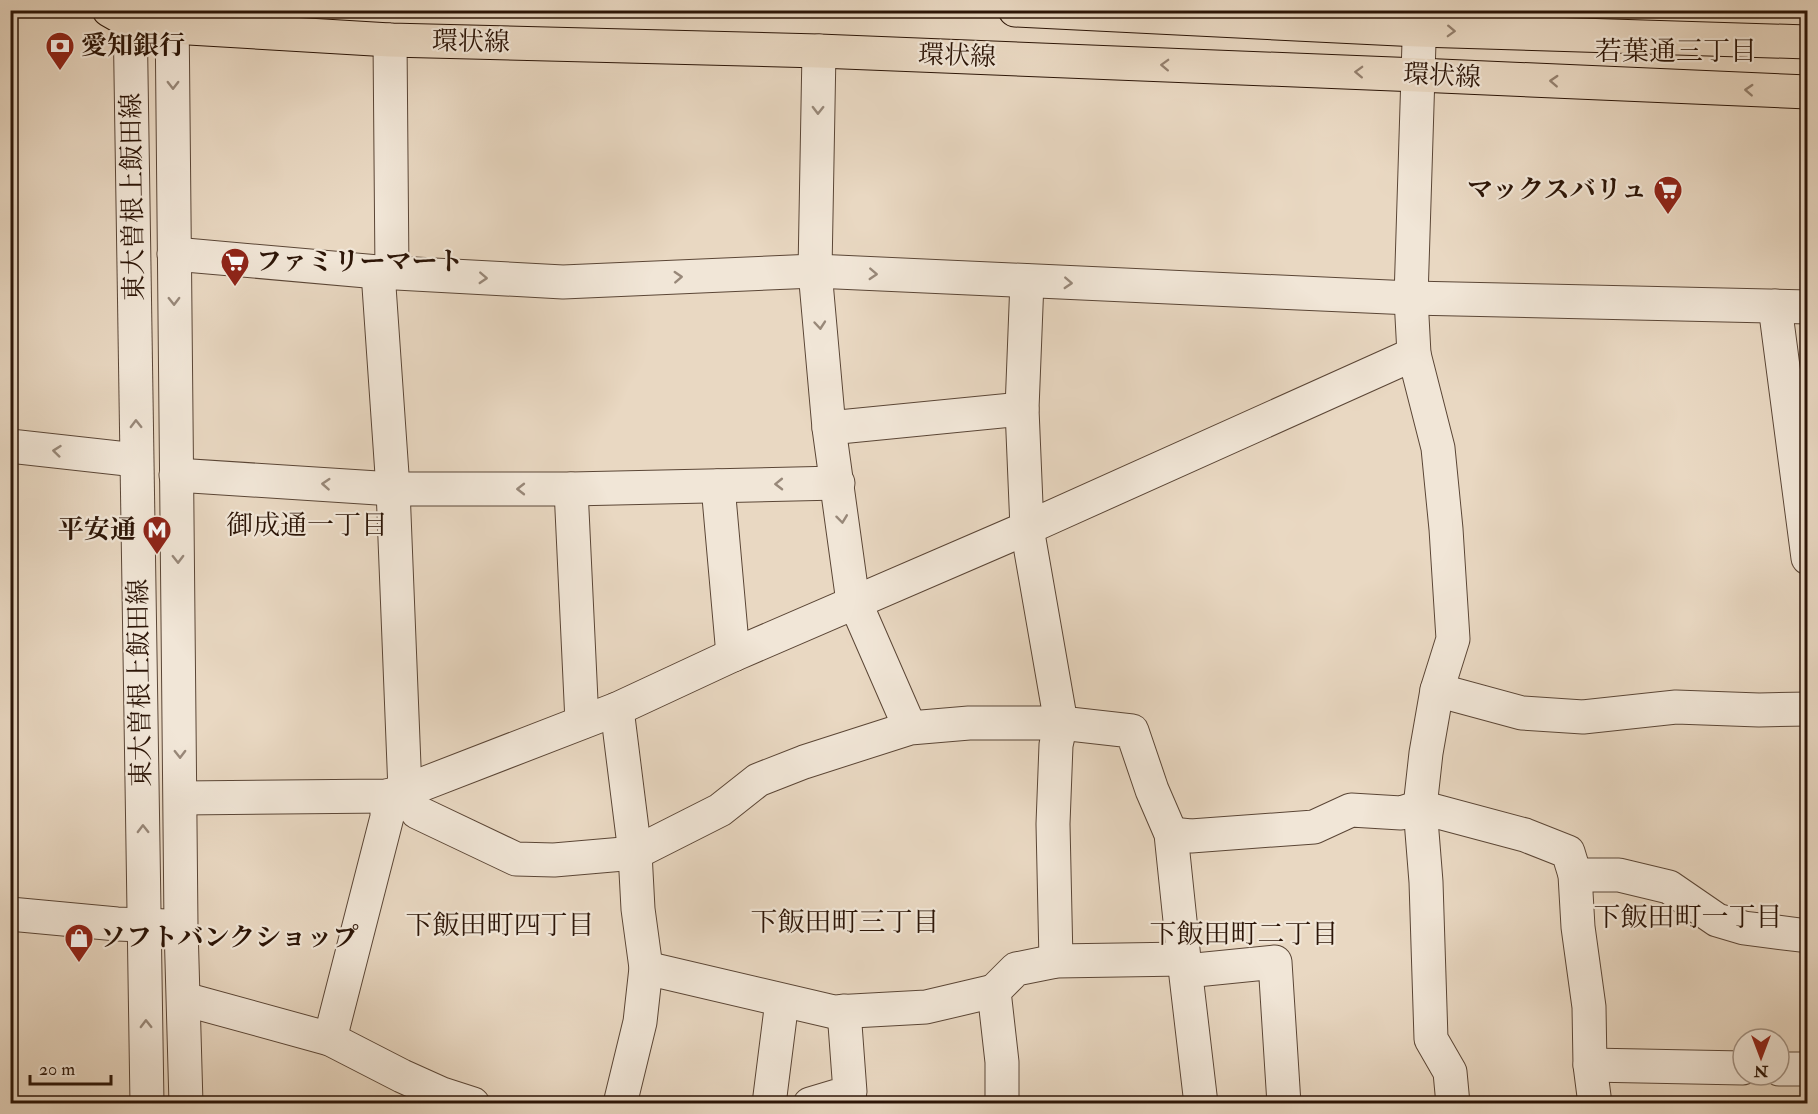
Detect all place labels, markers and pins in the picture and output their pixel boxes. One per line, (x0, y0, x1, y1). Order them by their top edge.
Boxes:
bank icon: 愛知銀行 (44, 30, 76, 72)
place label: 愛知銀行 (81, 30, 185, 62)
place label: マックスバリュ (1467, 174, 1647, 206)
supermarket icon: マックスバリュ (1652, 174, 1684, 216)
supermarket icon: ファミリーマート (219, 246, 251, 288)
place label: ファミリーマート (256, 246, 463, 278)
place label: 平安通 (58, 514, 136, 546)
metro station icon: 平安通 (141, 514, 173, 556)
shop icon: ソフトバンクショップ (63, 922, 95, 964)
place label: ソフトバンクショップ (100, 922, 358, 954)

